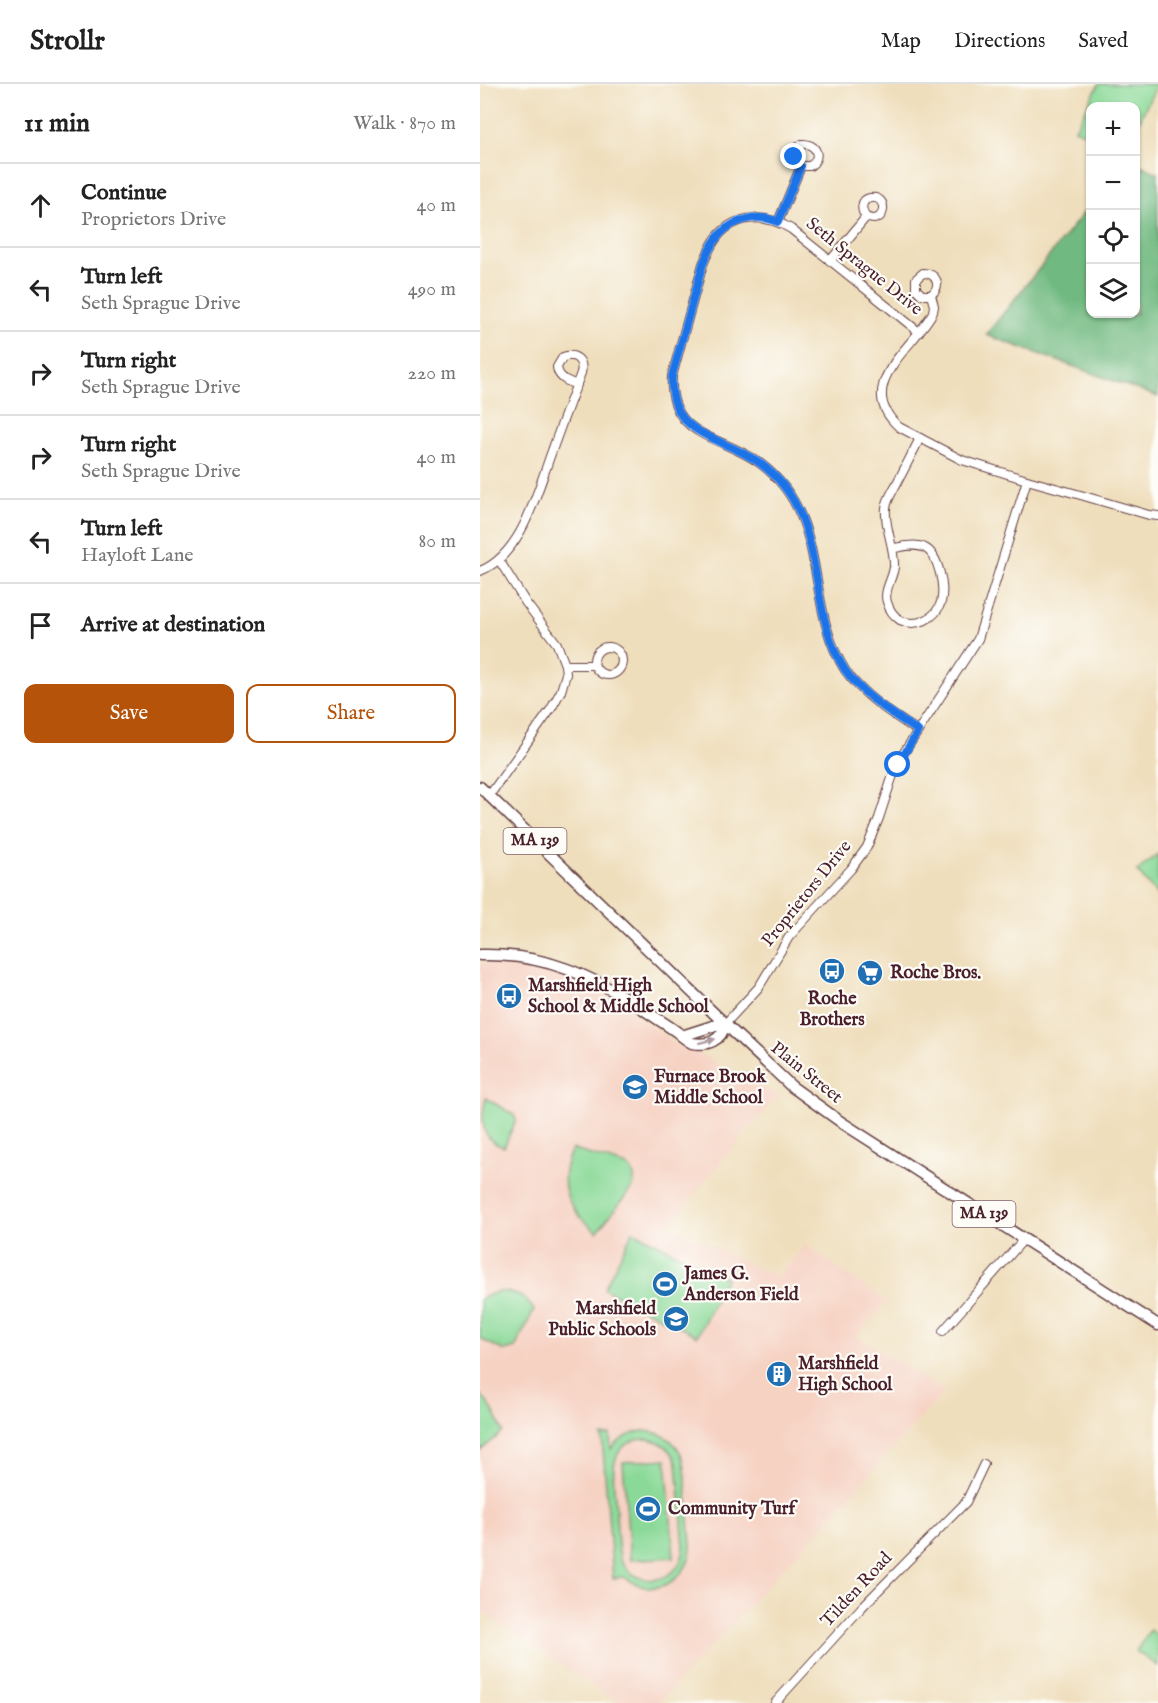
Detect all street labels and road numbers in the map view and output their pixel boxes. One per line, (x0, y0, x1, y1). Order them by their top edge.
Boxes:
street label: Seth Sprague Drive (801, 213, 927, 321)
road number: MA 139 (503, 828, 566, 854)
street label: Proprietors Drive (757, 836, 857, 952)
street label: Plain Street (765, 1037, 847, 1109)
road number: MA 139 (952, 1201, 1016, 1227)
street label: Tilden Road (816, 1547, 898, 1633)

